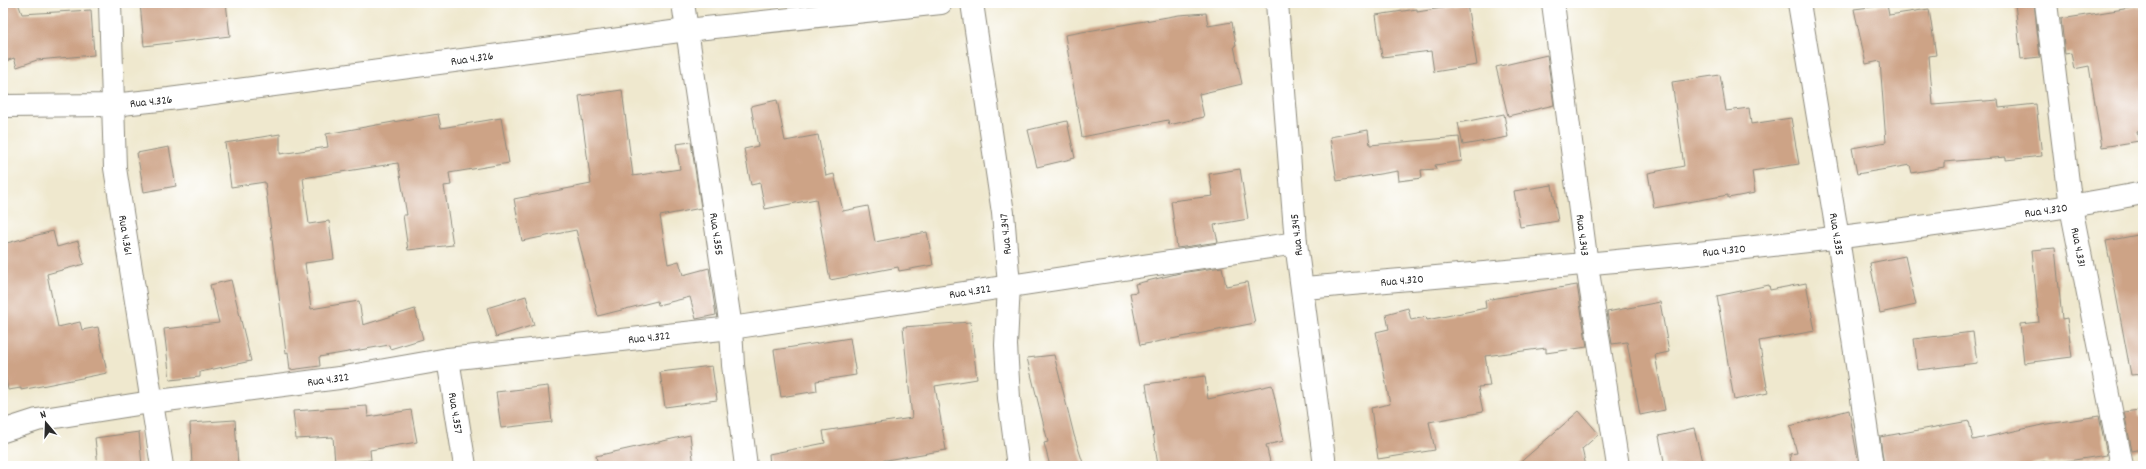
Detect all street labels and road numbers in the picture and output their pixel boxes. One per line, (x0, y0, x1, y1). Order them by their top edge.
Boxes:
street label: Rua 4.326 (450, 48, 495, 71)
street label: Rua 4.326 (129, 92, 173, 113)
street label: Rua 4.320 (2023, 200, 2069, 223)
street label: Rua 4.355 (704, 212, 727, 257)
street label: Rua 4.347 (996, 212, 1017, 255)
street label: Rua 4.335 (1824, 212, 1847, 257)
street label: Rua 4.345 (1287, 213, 1308, 257)
street label: Rua 4.343 (1571, 213, 1593, 257)
street label: Rua 4.361 (113, 214, 136, 256)
street label: Rua 4.331 (2065, 226, 2090, 268)
street label: Rua 4.320 (1702, 241, 1747, 262)
street label: Rua 4.320 (1380, 271, 1425, 292)
street label: Rua 4.322 (948, 281, 992, 304)
street label: Rua 4.322 (627, 328, 671, 349)
street label: Rua 4.322 (306, 369, 350, 392)
street label: Rua 4.357 (443, 391, 466, 436)

